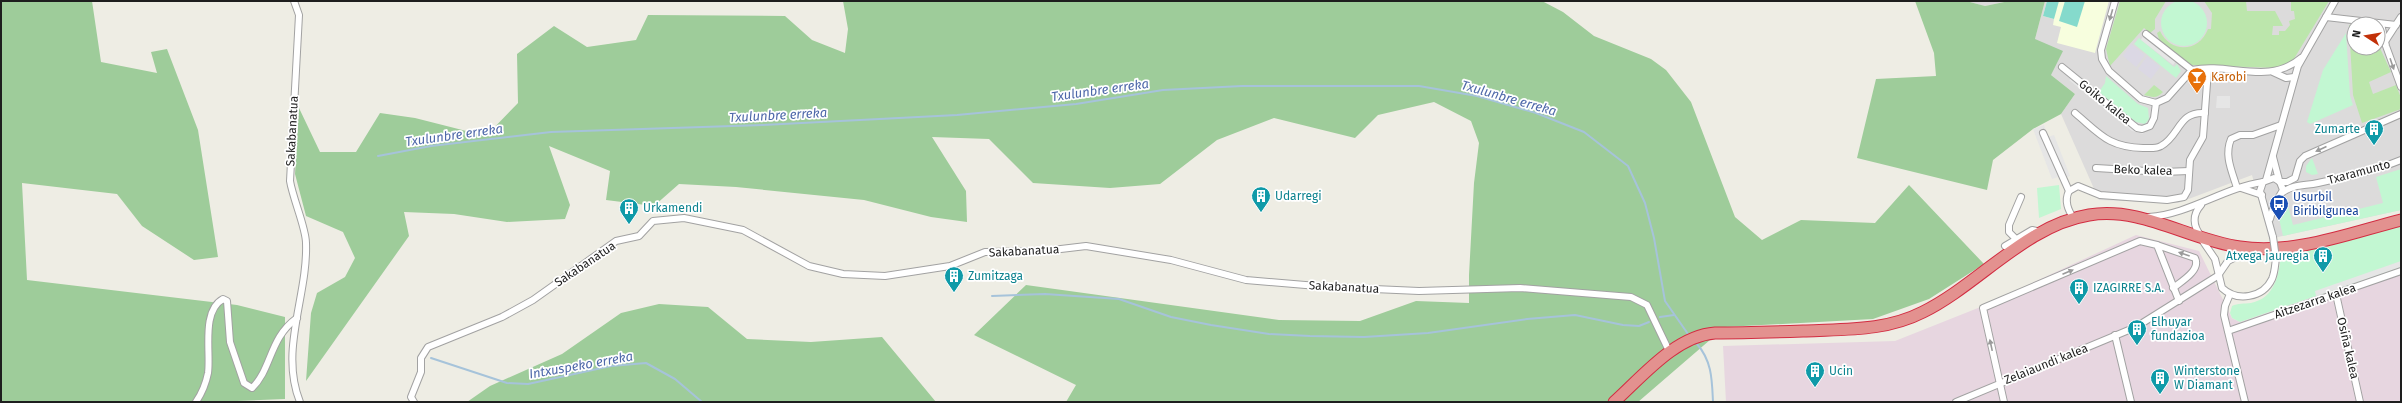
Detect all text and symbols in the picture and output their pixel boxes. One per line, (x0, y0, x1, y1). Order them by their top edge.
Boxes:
one-way arrow (2108, 9, 2114, 21)
north arrow (2346, 16, 2386, 56)
text: N (2350, 29, 2364, 39)
one-way arrow (2389, 58, 2395, 70)
bar icon: Karobi (2186, 66, 2208, 94)
place label: Karobi (2211, 70, 2246, 84)
water label: Txulunbre erreka (1050, 76, 1150, 104)
water label: Txulunbre erreka (1460, 77, 1558, 119)
street label: Goiko kalea (2076, 77, 2134, 127)
street label: Sakabanatua (283, 95, 301, 167)
water label: Txulunbre erreka (729, 105, 827, 125)
building icon: Zumarte (2363, 118, 2385, 146)
water label: Txulunbre erreka (404, 121, 504, 149)
place label: Zumarte (2315, 122, 2360, 136)
one-way arrow (2315, 146, 2327, 152)
street label: Txaramunto (2326, 157, 2392, 187)
street label: Beko kalea (2113, 162, 2173, 178)
building icon: Udarregi (1250, 185, 1272, 213)
place label: Udarregi (1275, 189, 1322, 203)
place label: Usurbil Biribilgunea (2293, 190, 2359, 218)
bus stop icon: Usurbil Biribilgunea (2268, 193, 2290, 221)
building icon: Urkamendi (618, 197, 640, 225)
place label: Urkamendi (643, 201, 703, 215)
street label: Sakabanatua (552, 238, 618, 290)
street label: Sakabanatua (988, 242, 1060, 260)
building icon: Atxega jauregia (2312, 245, 2334, 273)
place label: Atxega jauregia (2226, 249, 2309, 263)
one-way arrow (2177, 251, 2189, 257)
building icon: Zumitzaga (943, 265, 965, 293)
one-way arrow (2062, 268, 2074, 274)
place label: Zumitzaga (968, 269, 1023, 283)
building icon: IZAGIRRE S.A. (2068, 277, 2090, 305)
street label: Sakabanatua (1308, 278, 1380, 296)
place label: IZAGIRRE S.A. (2093, 281, 2164, 295)
street label: Aitzezarra kalea (2272, 281, 2358, 321)
place label: Elhuyar fundazioa (2151, 315, 2205, 343)
street label: Osiña kalea (2334, 316, 2362, 380)
building icon: Elhuyar fundazioa (2126, 318, 2148, 346)
one-way arrow (1988, 339, 1994, 351)
street label: Zelaiaundi kalea (2002, 341, 2090, 387)
water label: Intxuspeko erreka (528, 348, 634, 382)
building icon: Ucin (1804, 360, 1826, 388)
place label: Ucin (1829, 364, 1853, 378)
place label: Winterstone W Diamant (2174, 364, 2240, 392)
building icon: Winterstone W Diamant (2149, 367, 2171, 395)

